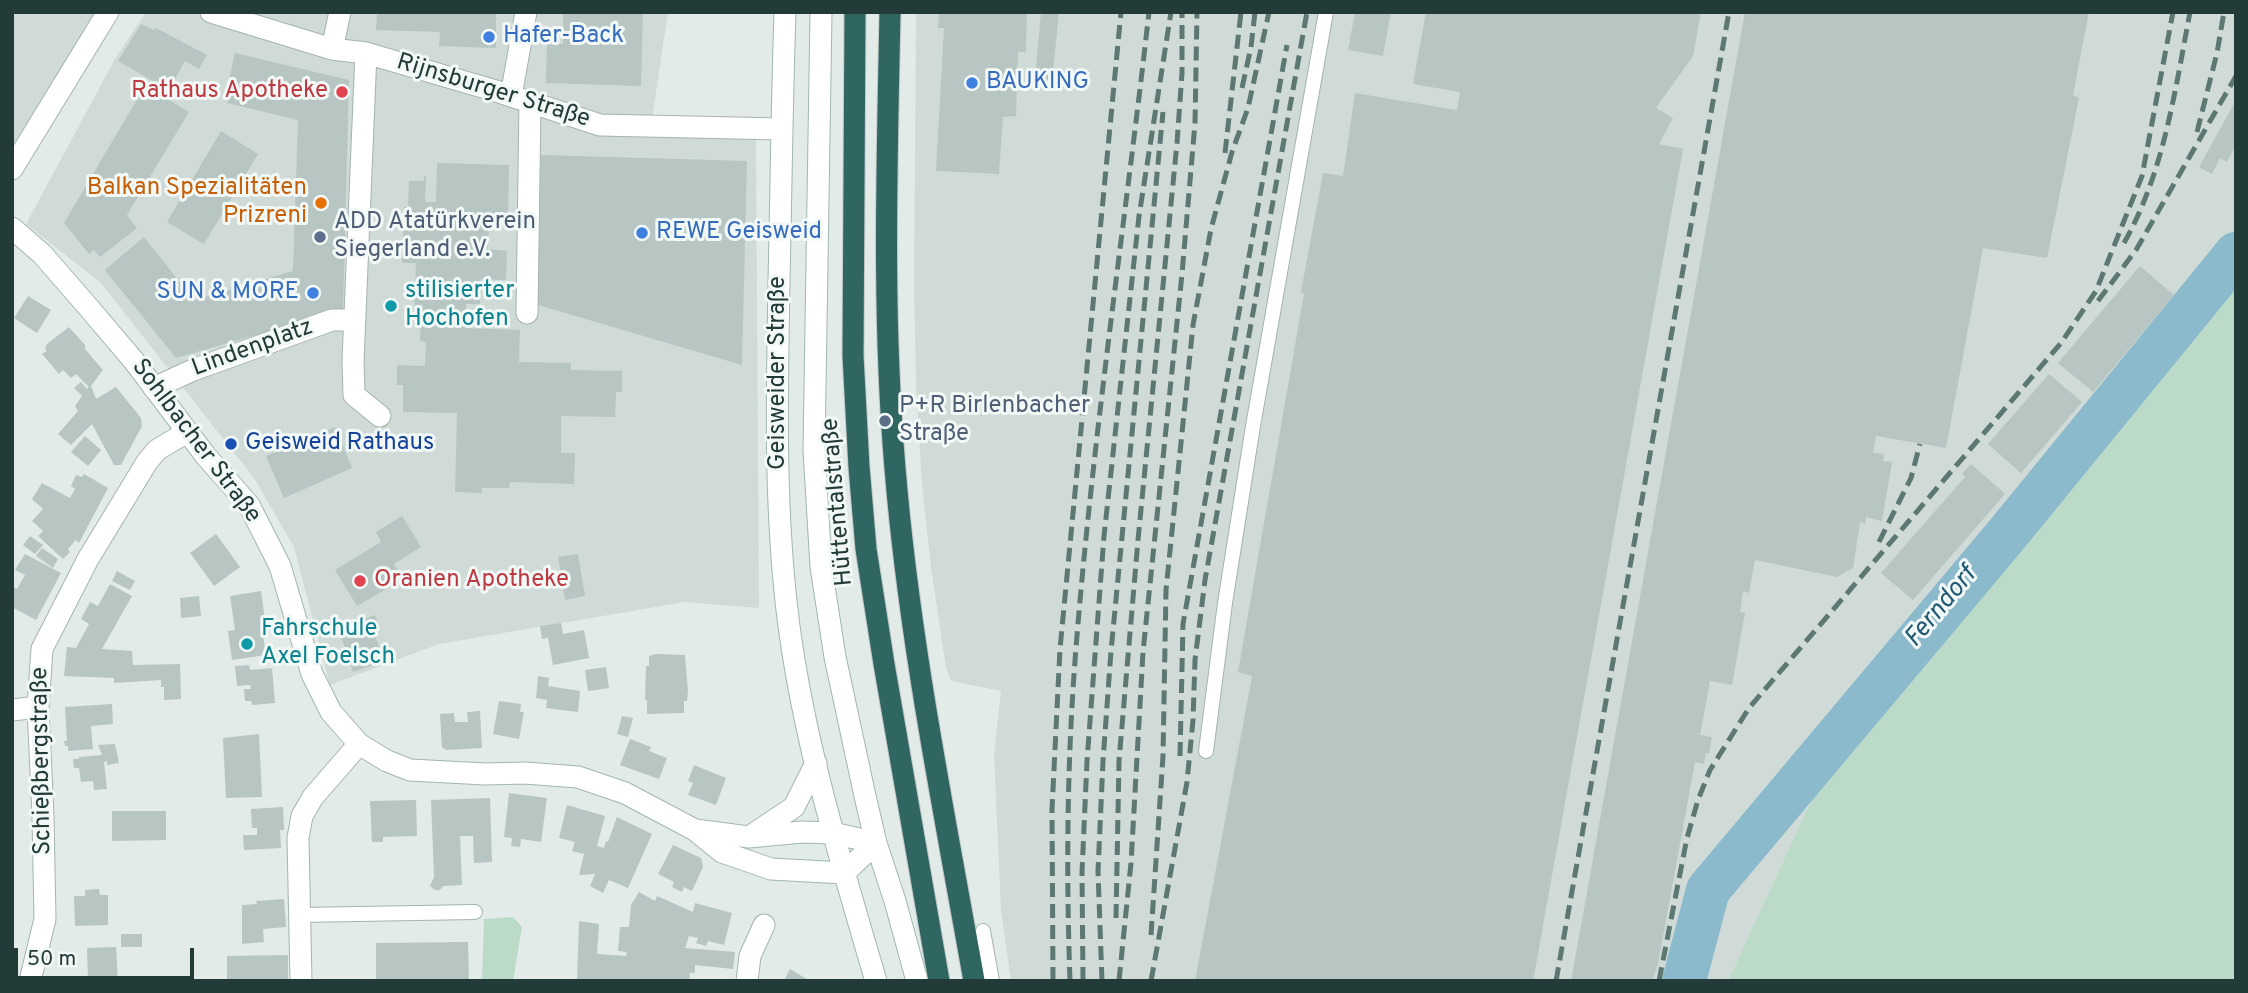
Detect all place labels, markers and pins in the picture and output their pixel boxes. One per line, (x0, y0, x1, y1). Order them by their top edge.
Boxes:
place label: Hafer-Back (503, 23, 624, 51)
marker: Hafer-Back (481, 29, 497, 45)
place label: BAUKING (986, 69, 1089, 97)
marker: BAUKING (964, 75, 980, 91)
place label: Rathaus Apotheke (131, 78, 328, 106)
marker: Rathaus Apotheke (334, 84, 350, 100)
place label: Balkan Spezialitäten Prizreni (87, 175, 307, 231)
marker: Balkan Spezialitäten Prizreni (313, 195, 329, 211)
place label: ADD Atatürkverein Siegerland e.V. (334, 209, 536, 265)
place label: REWE Geisweid (656, 219, 822, 247)
marker: REWE Geisweid (634, 225, 650, 241)
marker: ADD Atatürkverein Siegerland e.V. (312, 229, 328, 245)
place label: stilisierter Hochofen (405, 278, 515, 334)
place label: SUN & MORE (157, 279, 299, 307)
marker: SUN & MORE (305, 285, 321, 301)
marker: stilisierter Hochofen (383, 298, 399, 314)
place label: P+R Birlenbacher Straße (899, 393, 1090, 449)
marker: P+R Birlenbacher Straße (877, 413, 893, 429)
place label: Geisweid Rathaus (245, 430, 434, 458)
marker: Geisweid Rathaus (223, 436, 239, 452)
place label: Oranien Apotheke (374, 567, 569, 595)
marker: Oranien Apotheke (352, 573, 368, 589)
place label: Fahrschule Axel Foelsch (261, 616, 395, 672)
marker: Fahrschule Axel Foelsch (239, 636, 255, 652)

